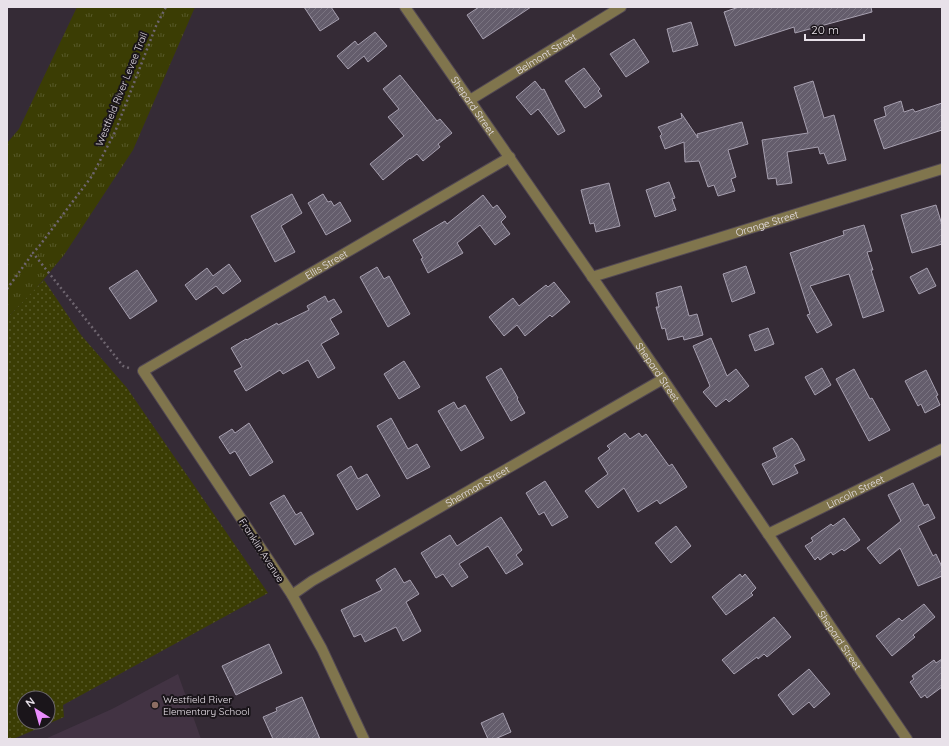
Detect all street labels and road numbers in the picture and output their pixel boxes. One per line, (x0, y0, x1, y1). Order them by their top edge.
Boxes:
street label: Westfield River Levee Trail (93, 30, 150, 148)
street label: Belmont Street (513, 30, 579, 77)
street label: Shepard Street (448, 74, 498, 138)
street label: Orange Street (734, 208, 801, 239)
street label: Ellis Street (303, 247, 350, 282)
street label: Shepard Street (633, 340, 683, 405)
street label: Sherman Street (443, 463, 512, 510)
street label: Lincoln Street (824, 472, 887, 511)
street label: Franklin Avenue (236, 516, 287, 585)
street label: Shepard Street (815, 608, 865, 673)

